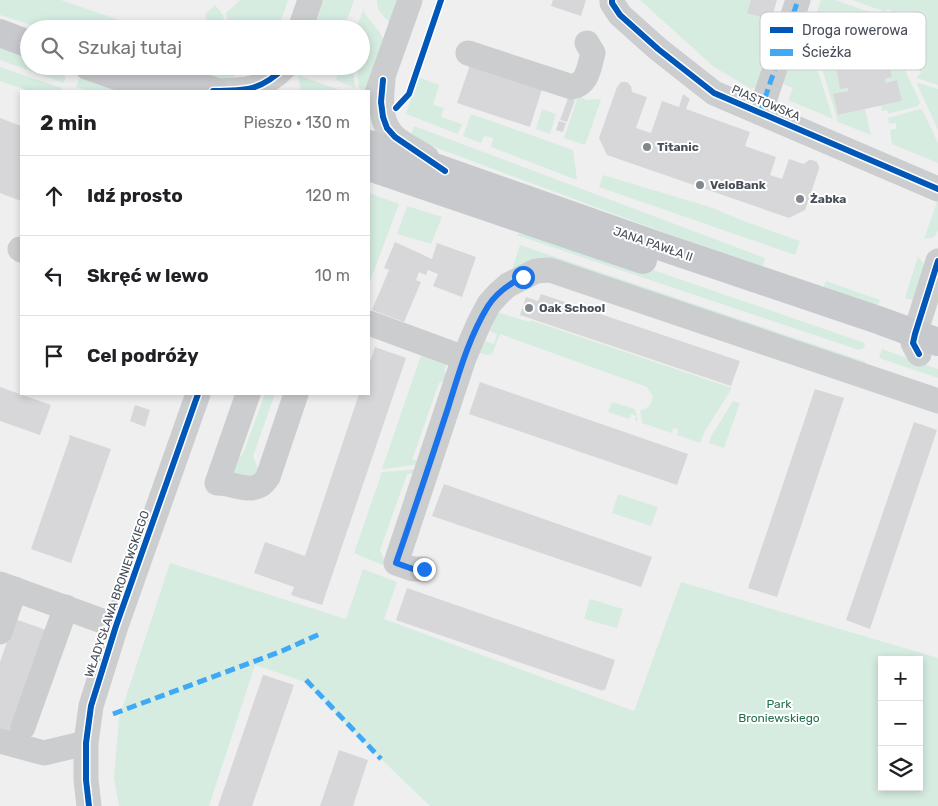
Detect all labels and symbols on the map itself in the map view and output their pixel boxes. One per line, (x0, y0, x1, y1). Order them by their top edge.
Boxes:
legend (760, 12, 926, 70)
text: Droga rowerowa (802, 22, 908, 39)
text: Ścieżka (802, 43, 852, 61)
street label: PIASTOWSKA (730, 82, 802, 124)
place label: Titanic (657, 140, 699, 154)
marker: Titanic (641, 141, 653, 153)
place label: VeloBank (710, 178, 766, 192)
marker: VeloBank (694, 179, 706, 191)
place label: Żabka (810, 192, 846, 206)
marker: Żabka (794, 193, 806, 205)
street label: JANA PAWŁA II (611, 224, 695, 264)
route start (512, 266, 535, 289)
place label: Oak School (539, 301, 605, 315)
marker: Oak School (523, 302, 535, 314)
street label: WŁADYSŁAWA BRONIEWSKIEGO (82, 509, 152, 679)
route end (413, 558, 436, 581)
park label: Park Broniewskiego (738, 697, 820, 725)

